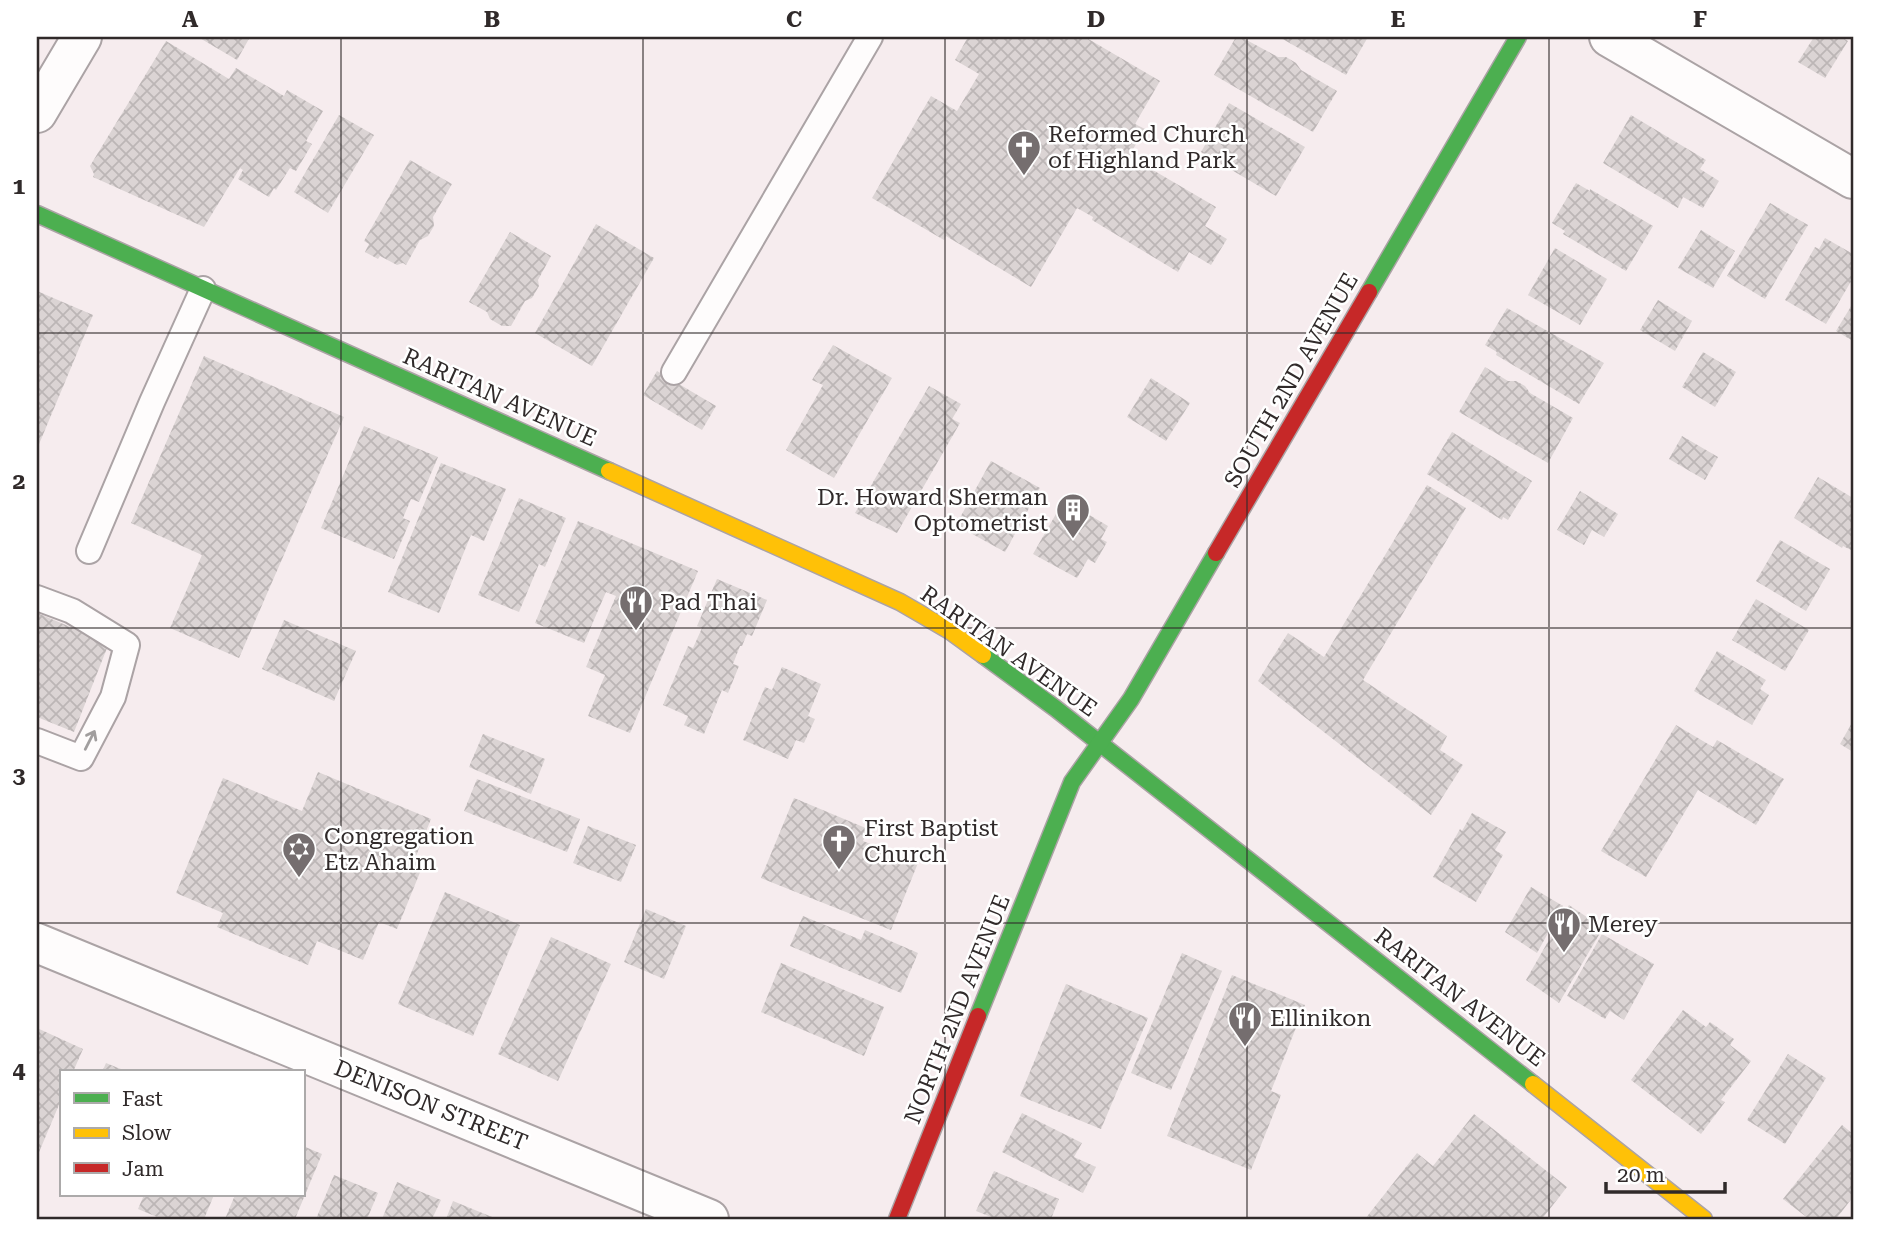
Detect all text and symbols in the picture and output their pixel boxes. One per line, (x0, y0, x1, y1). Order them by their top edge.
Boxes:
text: A (182, 6, 199, 33)
text: B (484, 6, 500, 33)
text: C (786, 6, 802, 33)
text: D (1087, 6, 1105, 33)
text: E (1391, 6, 1405, 33)
text: F (1693, 6, 1707, 33)
place label: Reformed Church of Highland Park (1048, 121, 1245, 174)
church icon: Reformed Church of Highland Park (1005, 128, 1043, 177)
text: 1 (13, 173, 26, 200)
street label: SOUTH 2ND AVENUE (1219, 268, 1364, 492)
street label: RARITAN AVENUE (399, 343, 601, 452)
text: 2 (13, 468, 25, 495)
place label: Dr. Howard Sherman Optometrist (817, 484, 1048, 537)
building icon: Dr. Howard Sherman Optometrist (1054, 491, 1092, 540)
street label: RARITAN AVENUE (915, 580, 1102, 722)
restaurant icon: Pad Thai (617, 583, 655, 632)
place label: Pad Thai (660, 589, 757, 616)
one-way arrow (84, 730, 98, 751)
text: 3 (13, 762, 26, 789)
place label: First Baptist Church (864, 815, 999, 868)
church icon: First Baptist Church (820, 822, 858, 871)
place label: Congregation Etz Ahaim (324, 823, 474, 876)
synagogue icon: Congregation Etz Ahaim (280, 830, 318, 879)
street label: NORTH 2ND AVENUE (899, 891, 1016, 1128)
restaurant icon: Merey (1545, 905, 1583, 954)
place label: Merey (1588, 911, 1658, 938)
street label: RARITAN AVENUE (1369, 922, 1550, 1072)
restaurant icon: Ellinikon (1226, 999, 1264, 1048)
place label: Ellinikon (1270, 1005, 1371, 1032)
street label: DENISON STREET (330, 1054, 531, 1157)
text: 4 (13, 1057, 26, 1084)
legend (60, 1070, 304, 1196)
text: Fast (122, 1087, 163, 1111)
text: Slow (122, 1121, 172, 1145)
scale bar (1606, 1151, 1726, 1195)
text: Jam (122, 1157, 164, 1181)
text: 20 m (1617, 1163, 1665, 1187)

